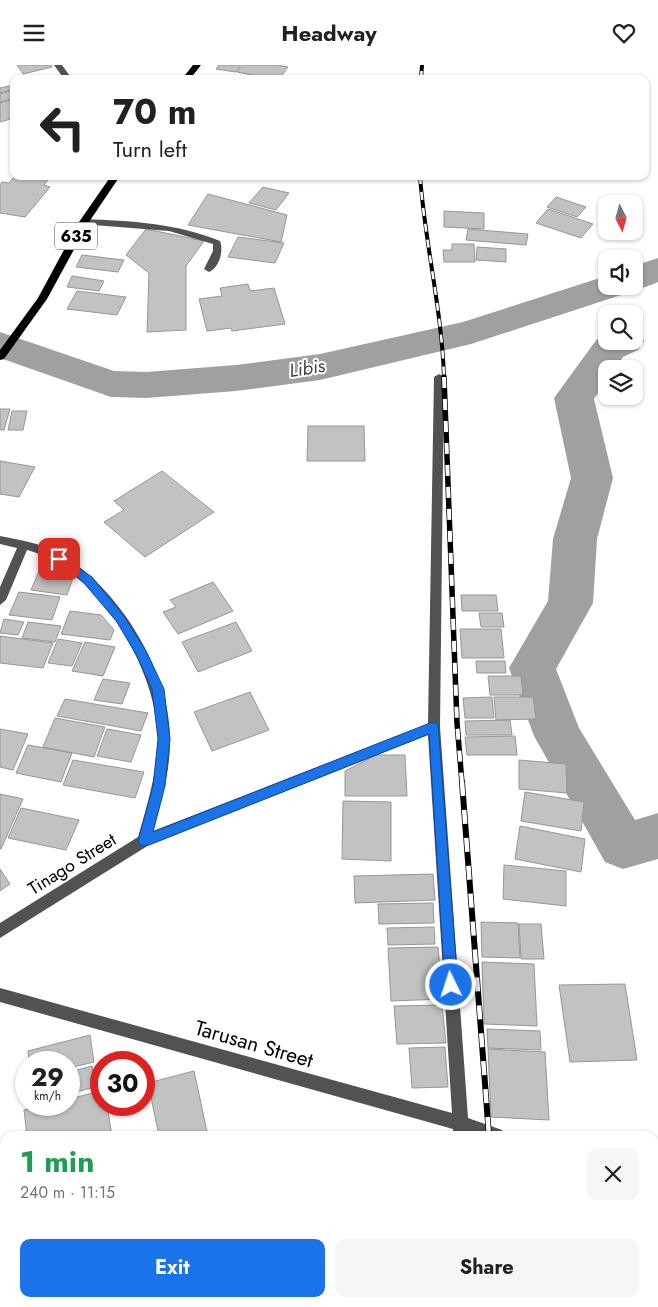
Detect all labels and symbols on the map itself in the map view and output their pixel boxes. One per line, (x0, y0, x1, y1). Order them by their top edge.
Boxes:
north arrow (598, 195, 642, 240)
road number: 635 (55, 223, 97, 250)
water label: Libis (287, 352, 327, 384)
pin (38, 538, 80, 580)
street label: Tinago Street (23, 826, 122, 901)
position arrow (424, 958, 476, 1010)
street label: Tarusan Street (191, 1013, 317, 1075)
speed limit sign: 30 (90, 1051, 155, 1116)

